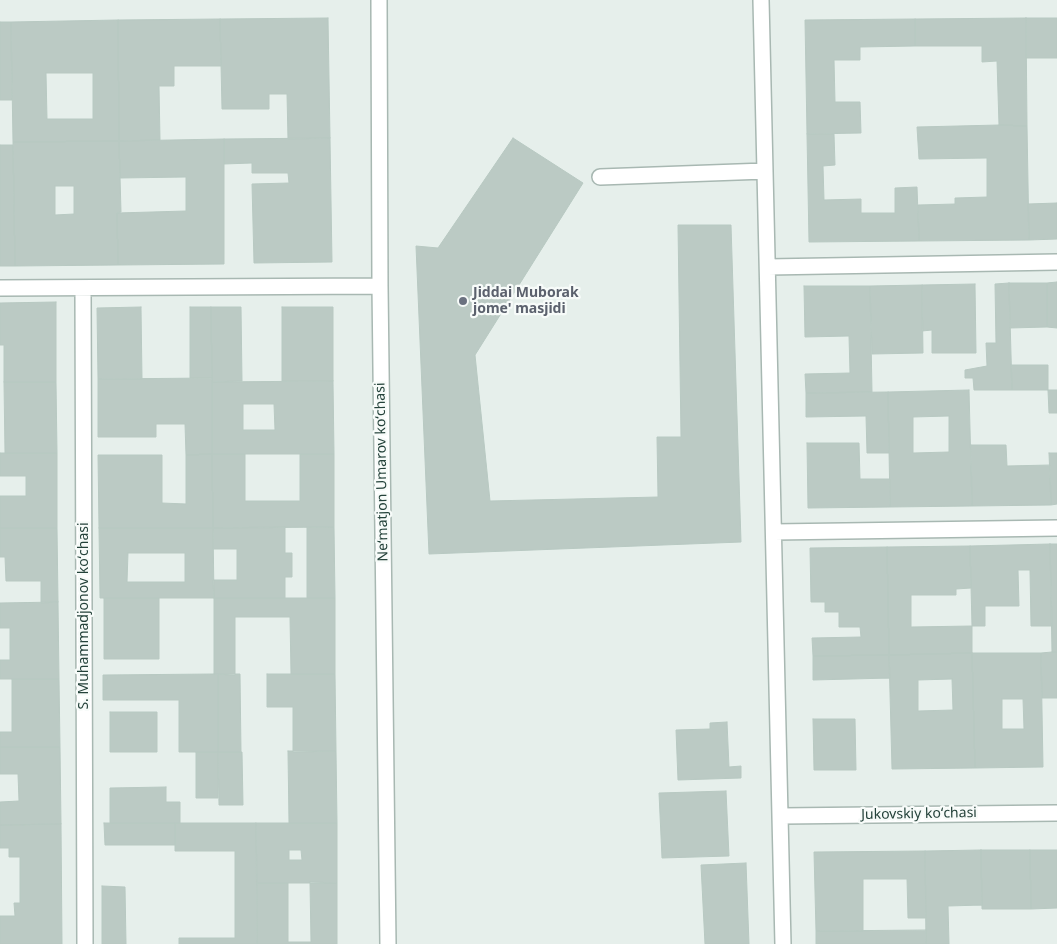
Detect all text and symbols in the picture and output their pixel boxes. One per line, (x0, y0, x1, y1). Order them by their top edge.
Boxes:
place label: Jiddai Muborak jome' masjidi (473, 285, 579, 318)
marker: Jiddai Muborak jome' masjidi (457, 295, 469, 307)
street label: Neʻmatjon Umarov koʻchasi (372, 382, 392, 562)
street label: S. Muhammadjonov koʻchasi (76, 522, 92, 710)
street label: Jukovskiy koʻchasi (861, 805, 977, 823)

